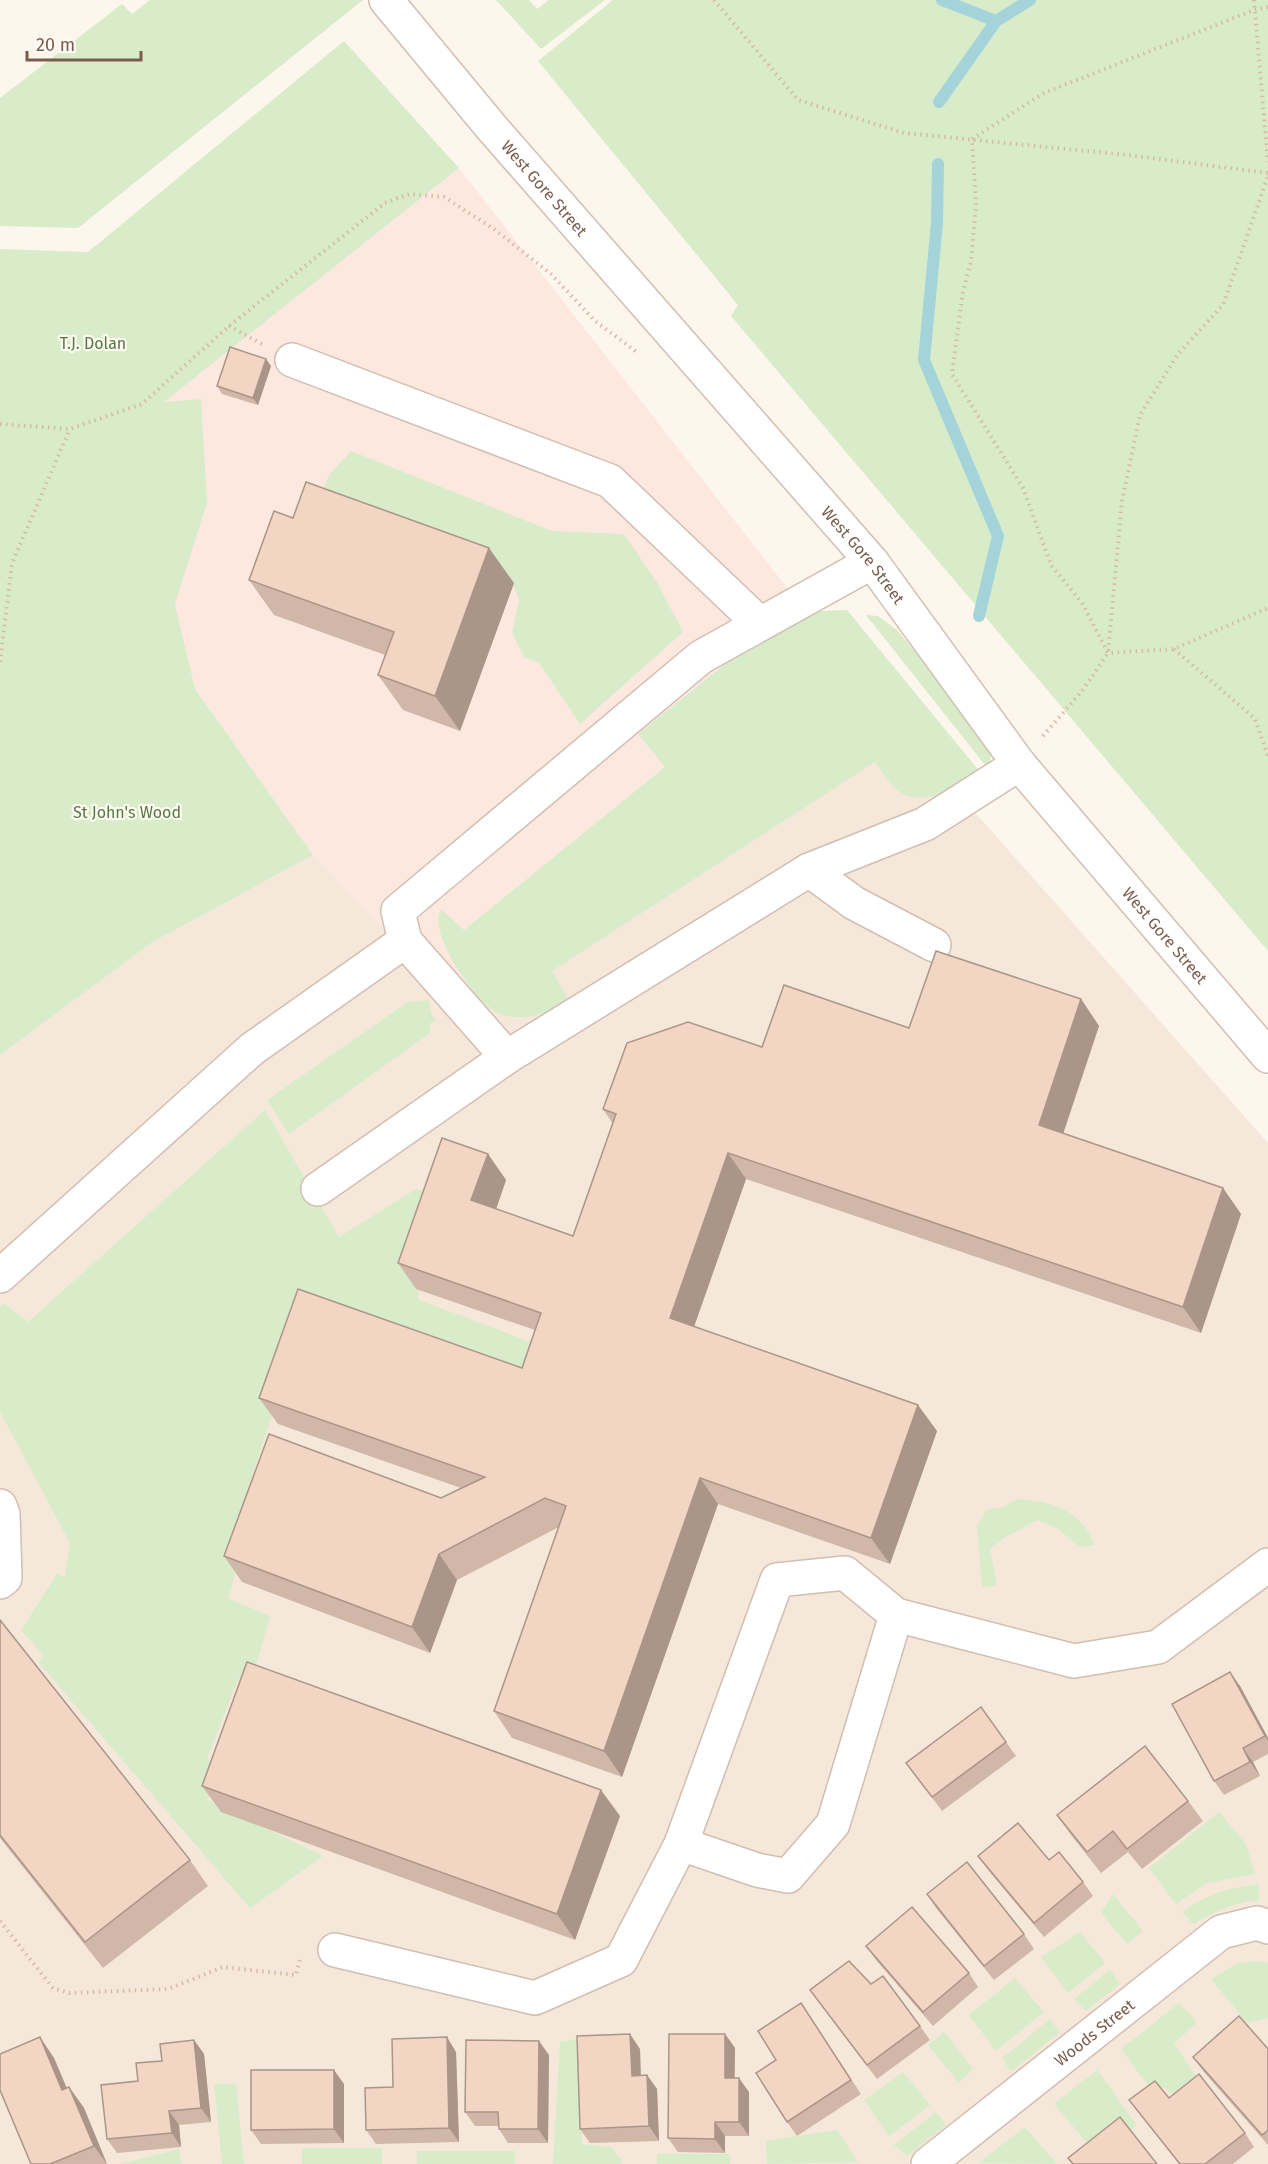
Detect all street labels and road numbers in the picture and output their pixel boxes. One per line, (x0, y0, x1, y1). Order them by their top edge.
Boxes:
street label: West Gore Street (497, 137, 591, 240)
street label: West Gore Street (817, 502, 908, 608)
street label: West Gore Street (1118, 883, 1211, 988)
street label: Woods Street (1051, 1995, 1138, 2070)

